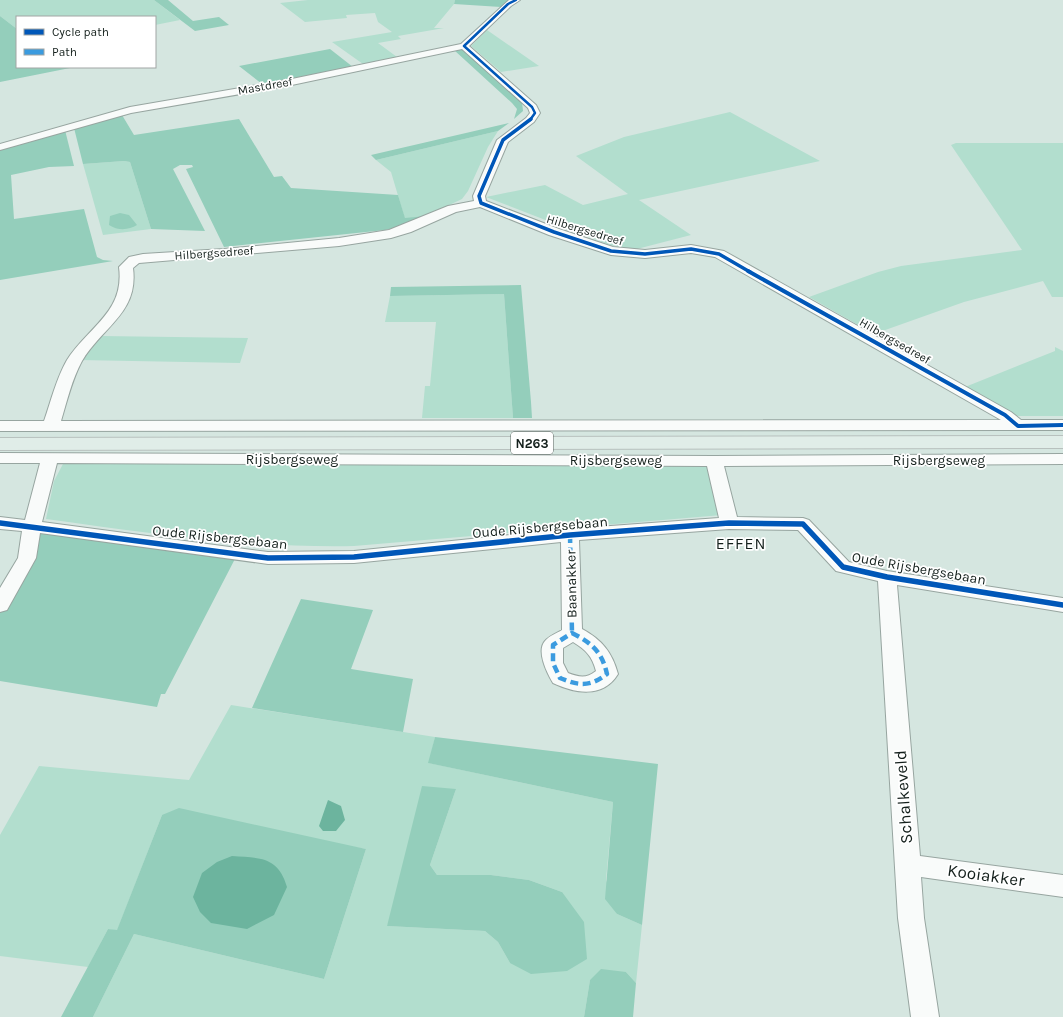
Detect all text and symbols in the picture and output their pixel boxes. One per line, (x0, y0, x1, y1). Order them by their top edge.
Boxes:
legend (16, 16, 156, 68)
text: Cycle path (52, 25, 109, 39)
text: Path (52, 45, 77, 59)
street label: Mastdreef (236, 74, 294, 98)
street label: Hilbergsedreef (545, 212, 626, 249)
street label: Hilbergsedreef (174, 243, 255, 263)
street label: Hilbergsedreef (857, 315, 934, 367)
road number: N263 (511, 432, 553, 454)
street label: Rijsbergseweg (246, 451, 338, 468)
street label: Rijsbergseweg (570, 452, 662, 469)
street label: Rijsbergseweg (893, 452, 985, 469)
street label: Oude Rijsbergsebaan (472, 513, 608, 542)
street label: Oude Rijsbergsebaan (152, 522, 288, 553)
district label: EFFEN (716, 534, 766, 553)
street label: Oude Rijsbergsebaan (851, 548, 987, 589)
street label: Baanakker (562, 549, 581, 618)
street label: Schalkeveld (890, 749, 916, 845)
street label: Kooiakker (946, 860, 1027, 890)

